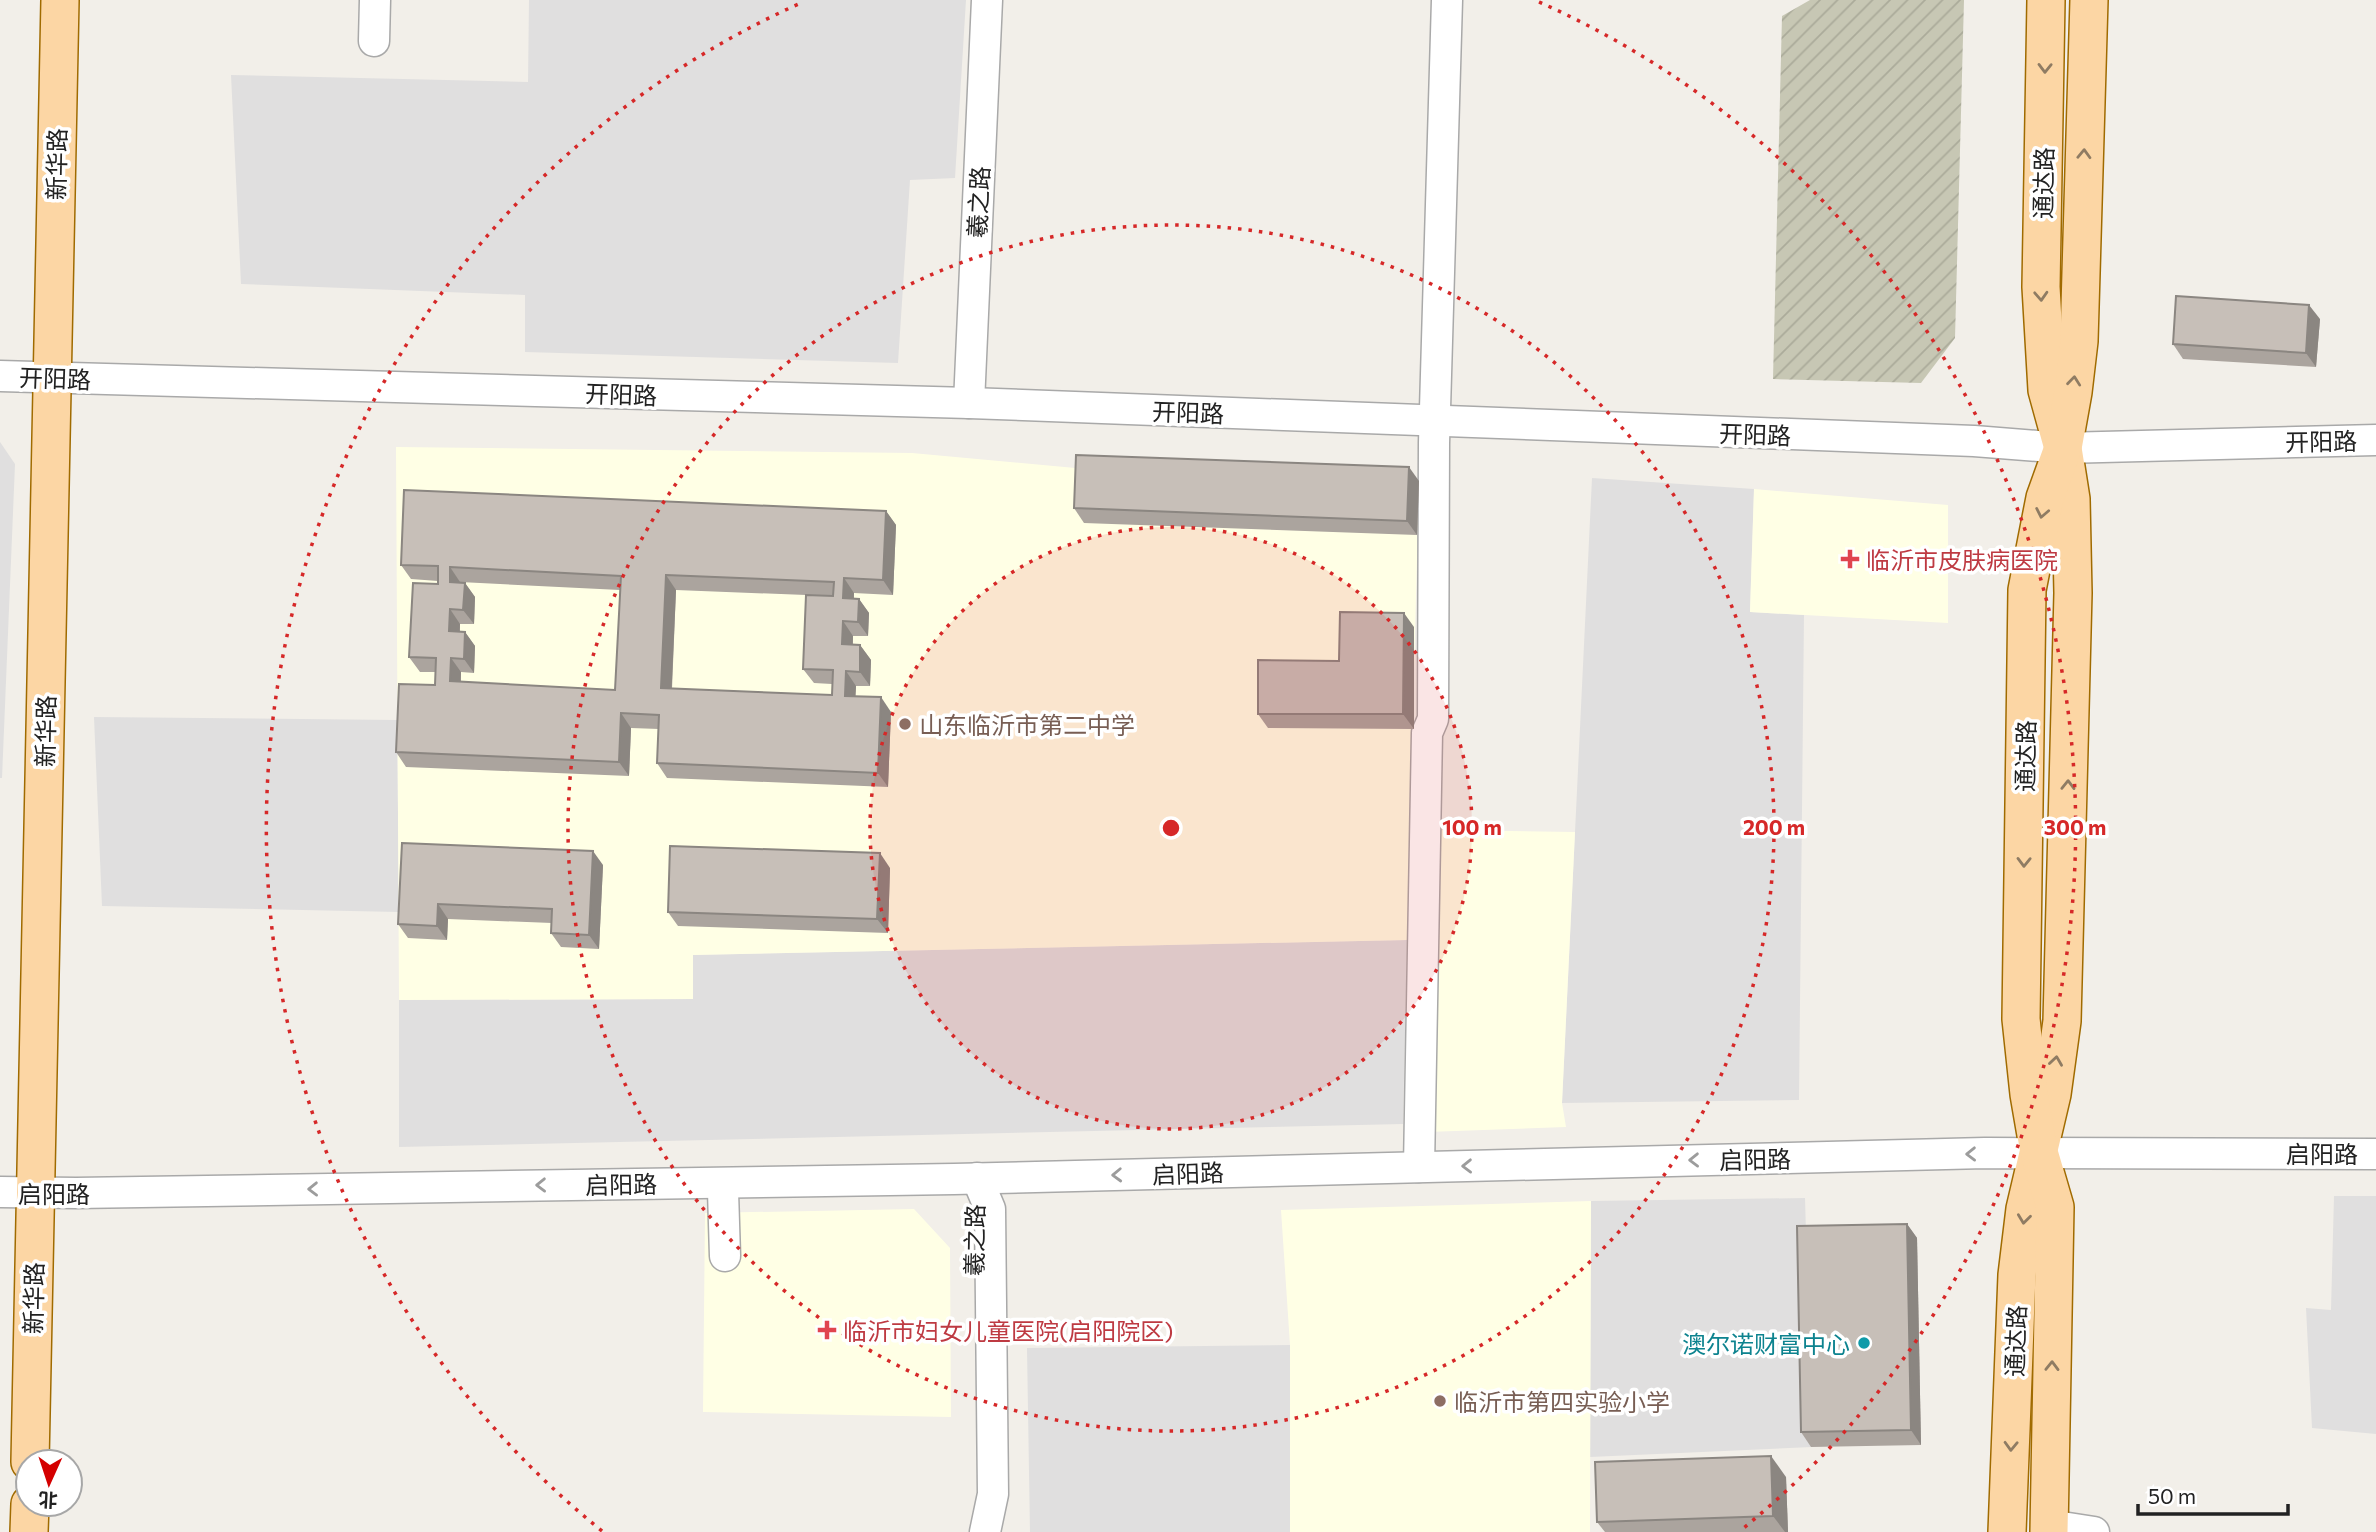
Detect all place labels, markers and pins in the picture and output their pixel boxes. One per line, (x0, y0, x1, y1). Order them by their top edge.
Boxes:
place label: 临沂市皮肤病医院 (1866, 545, 2058, 574)
marker: 临沂市皮肤病医院 (1840, 549, 1860, 569)
place label: 山东临沂市第二中学 (919, 710, 1135, 739)
marker: 山东临沂市第二中学 (897, 716, 913, 732)
centre of rings (1159, 816, 1183, 840)
place label: 临沂市妇女儿童医院(启阳院区) (843, 1316, 1173, 1345)
marker: 临沂市妇女儿童医院(启阳院区) (817, 1320, 837, 1340)
place label: 澳尔诺财富中心 (1682, 1329, 1850, 1358)
marker: 澳尔诺财富中心 (1856, 1335, 1872, 1351)
place label: 临沂市第四实验小学 (1454, 1387, 1670, 1416)
marker: 临沂市第四实验小学 (1432, 1393, 1448, 1409)

